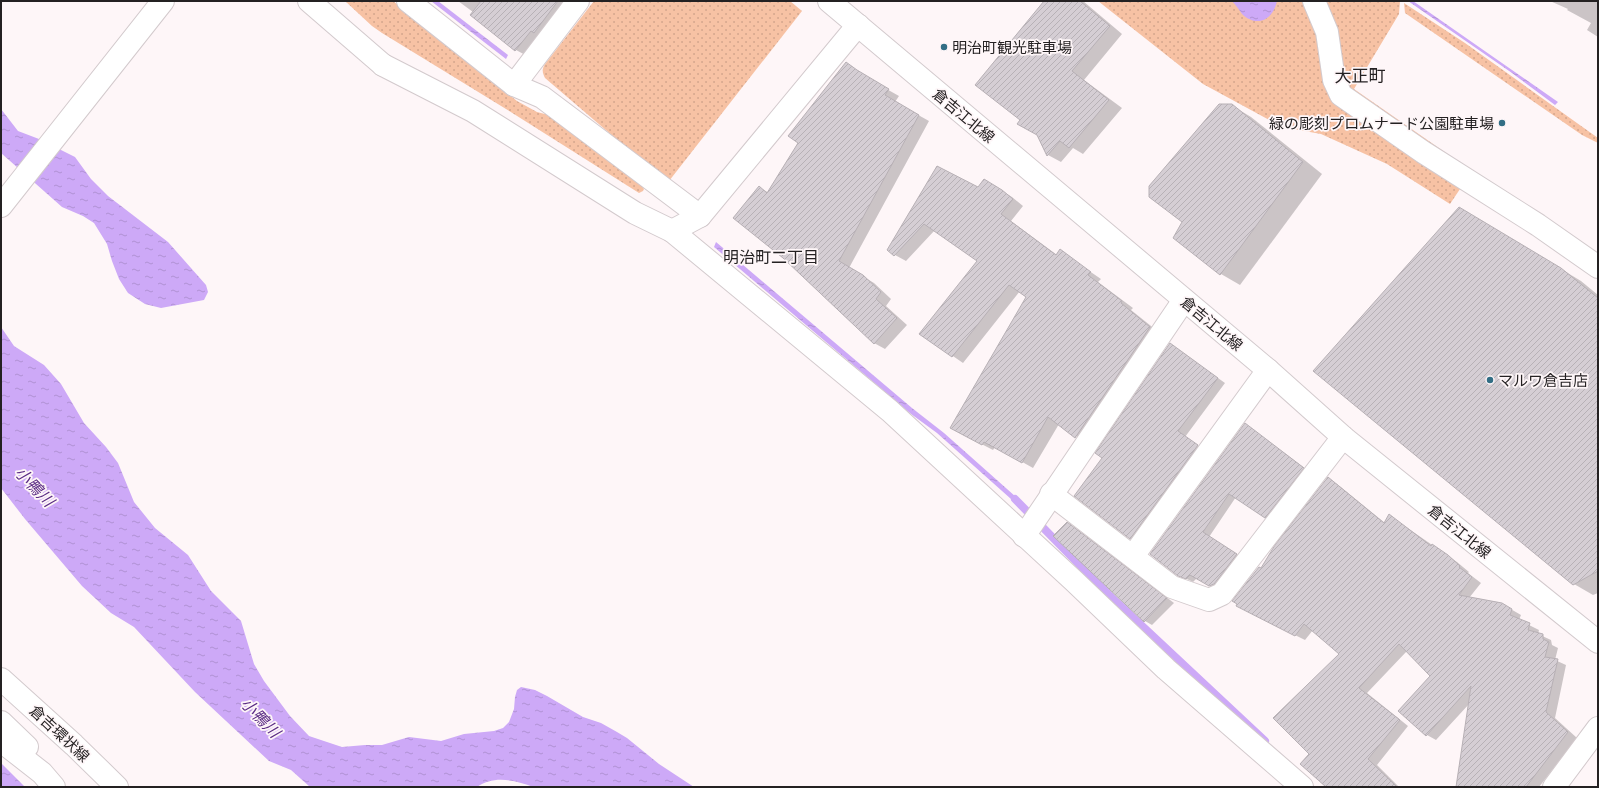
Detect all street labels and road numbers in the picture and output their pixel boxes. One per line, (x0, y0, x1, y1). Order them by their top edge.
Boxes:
street label: 倉吉江北線 (929, 84, 999, 146)
street label: 倉吉江北線 (1177, 292, 1247, 354)
street label: 倉吉江北線 (1425, 500, 1495, 562)
street label: 倉吉環状線 (26, 701, 94, 765)

